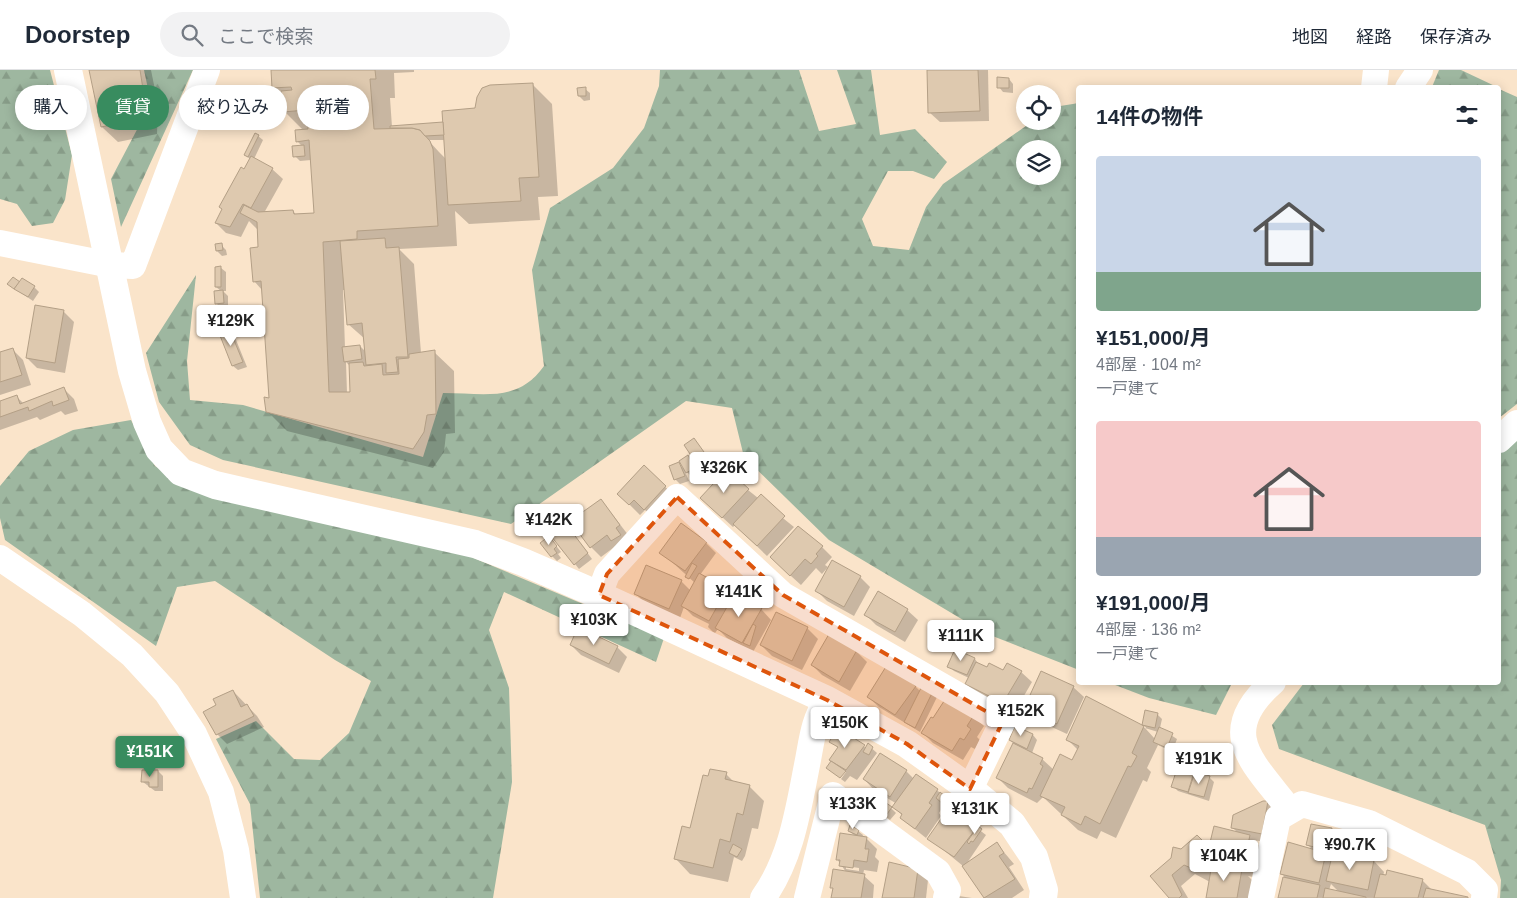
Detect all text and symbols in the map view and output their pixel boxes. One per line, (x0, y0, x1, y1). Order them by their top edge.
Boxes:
search box (160, 12, 510, 57)
text: Doorstep (25, 21, 130, 48)
icon: search (178, 21, 206, 49)
text: ここで検索 (218, 26, 313, 47)
text: 地図 (1292, 27, 1328, 47)
text: 経路 (1356, 27, 1392, 47)
text: 保存済み (1420, 27, 1492, 47)
chip: 購入 (15, 85, 87, 130)
chip: 賃貸 (97, 85, 169, 130)
chip: 絞り込み (179, 85, 287, 130)
chip: 新着 (297, 85, 369, 130)
map controls (1016, 85, 1061, 185)
button: locate (1016, 85, 1061, 130)
icon: filters (1453, 101, 1481, 129)
text: 14件の物件 (1096, 105, 1203, 128)
button: layers (1016, 140, 1061, 185)
icon: home (1244, 189, 1334, 279)
pin: ¥129K (196, 304, 266, 347)
text: ¥129K (207, 312, 255, 329)
text: ¥151,000/月 (1096, 326, 1210, 349)
text: 4部屋 · 104 m² (1096, 356, 1201, 373)
text: 一戸建て (1096, 380, 1160, 397)
pin: ¥326K (689, 452, 759, 494)
icon: home (1244, 454, 1334, 544)
text: ¥326K (700, 459, 748, 476)
pin: ¥142K (514, 504, 584, 546)
text: ¥142K (525, 511, 573, 528)
pin: ¥141K (704, 576, 774, 618)
text: ¥141K (715, 583, 763, 600)
text: ¥191,000/月 (1096, 591, 1210, 614)
pin: ¥103K (559, 604, 629, 646)
text: ¥103K (570, 611, 618, 628)
pin: ¥111K (926, 620, 996, 662)
text: 4部屋 · 136 m² (1096, 621, 1201, 638)
text: ¥111K (938, 627, 984, 644)
text: 一戸建て (1096, 645, 1160, 662)
pin: ¥152K (986, 694, 1056, 737)
text: ¥152K (997, 702, 1045, 719)
pin: ¥150K (810, 706, 880, 749)
text: ¥150K (821, 714, 869, 731)
pin: ¥151K (115, 736, 185, 778)
pin: ¥191K (1164, 742, 1234, 785)
text: ¥151K (126, 743, 174, 760)
text: ¥191K (1175, 750, 1223, 767)
pin: ¥133K (818, 788, 888, 830)
pin: ¥131K (940, 792, 1010, 835)
text: ¥133K (829, 795, 877, 812)
text: ¥131K (951, 800, 999, 817)
pin: ¥90.7K (1309, 828, 1391, 871)
text: ¥90.7K (1324, 836, 1376, 853)
pin: ¥104K (1189, 840, 1259, 882)
text: ¥104K (1200, 847, 1248, 864)

